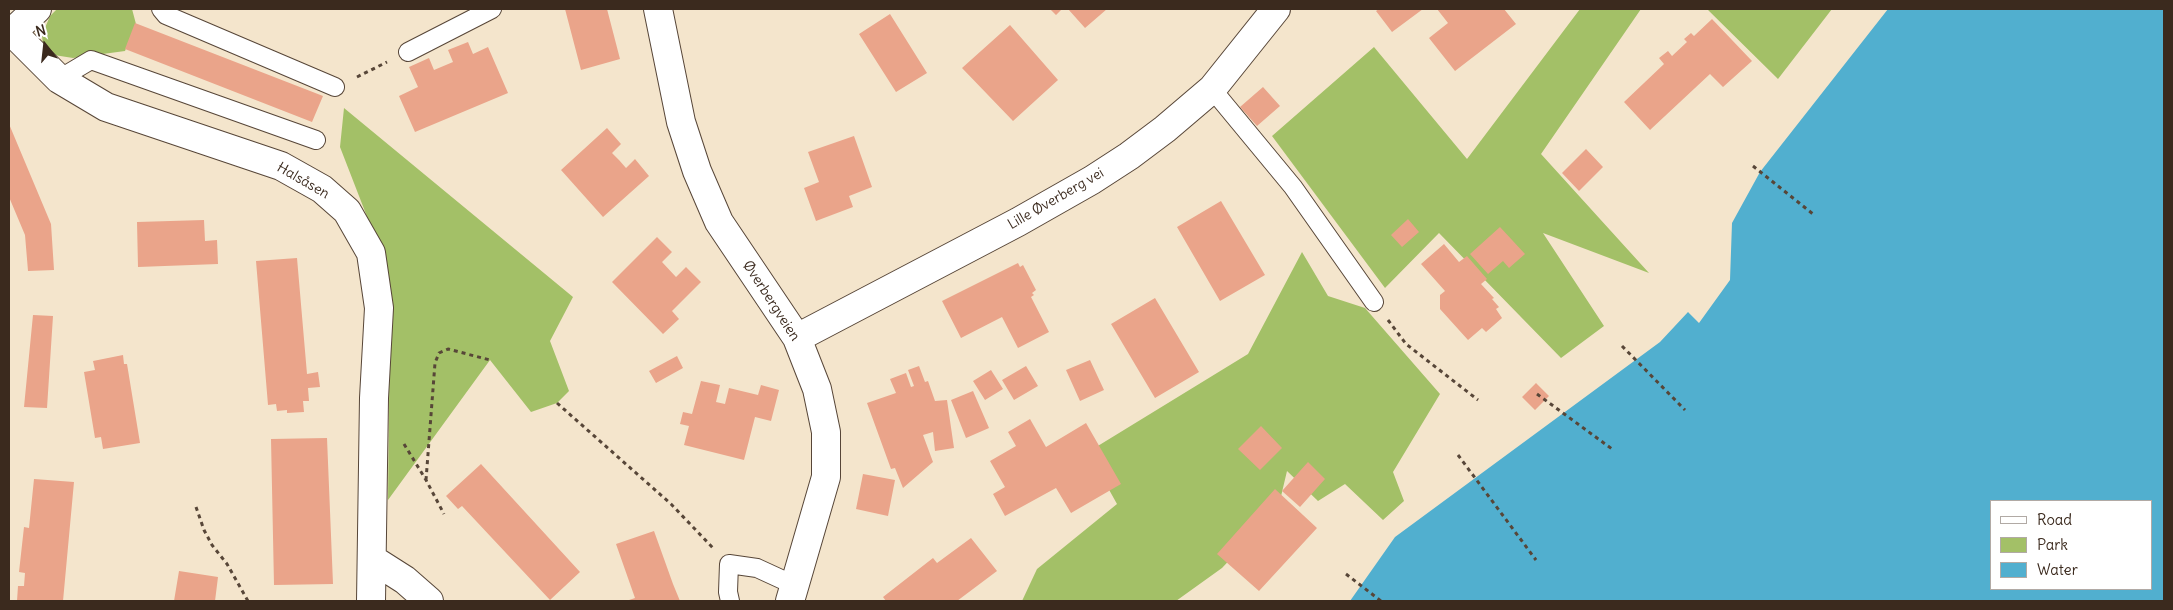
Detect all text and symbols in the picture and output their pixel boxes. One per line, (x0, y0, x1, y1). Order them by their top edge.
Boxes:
north arrow (20, 20, 70, 70)
text: N (34, 21, 48, 41)
street label: Halsåsen (274, 159, 332, 203)
street label: Lille Øverberg vei (1005, 165, 1107, 233)
street label: Øverbergveien (739, 258, 803, 344)
legend (1990, 500, 2153, 590)
text: Road (2037, 510, 2072, 529)
text: Park (2037, 535, 2068, 554)
text: Water (2037, 560, 2078, 579)

